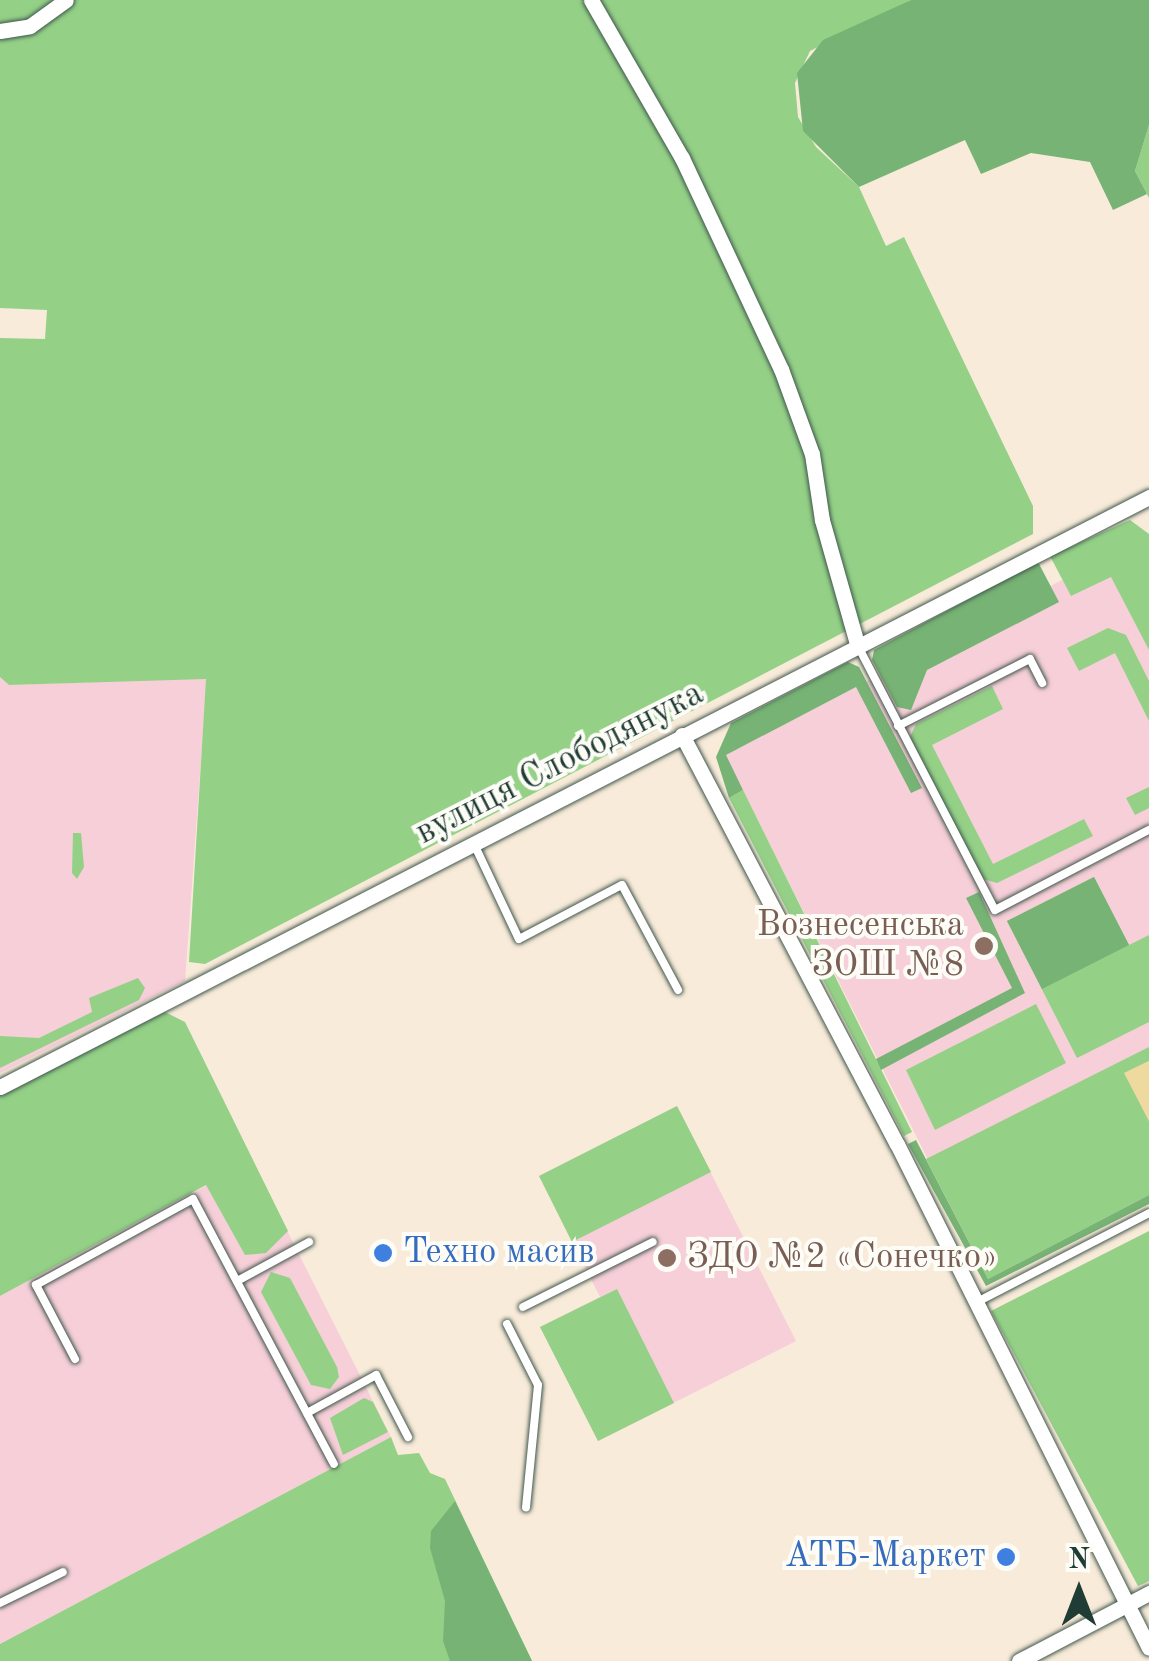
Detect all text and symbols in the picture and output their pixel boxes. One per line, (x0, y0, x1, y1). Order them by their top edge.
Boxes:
street label: вулиця Слободянука (409, 673, 711, 855)
place label: Вознесенська ЗОШ №8 (757, 905, 964, 987)
marker: Вознесенська ЗОШ №8 (973, 935, 995, 957)
place label: Техно масив (403, 1232, 595, 1274)
place label: ЗДО №2 «Сонечко» (687, 1237, 998, 1279)
marker: Техно масив (372, 1242, 394, 1264)
marker: ЗДО №2 «Сонечко» (656, 1247, 678, 1269)
place label: АТБ-Маркет (785, 1536, 986, 1578)
north arrow (1029, 1541, 1129, 1641)
marker: АТБ-Маркет (995, 1546, 1017, 1568)
text: N (1068, 1547, 1090, 1575)

